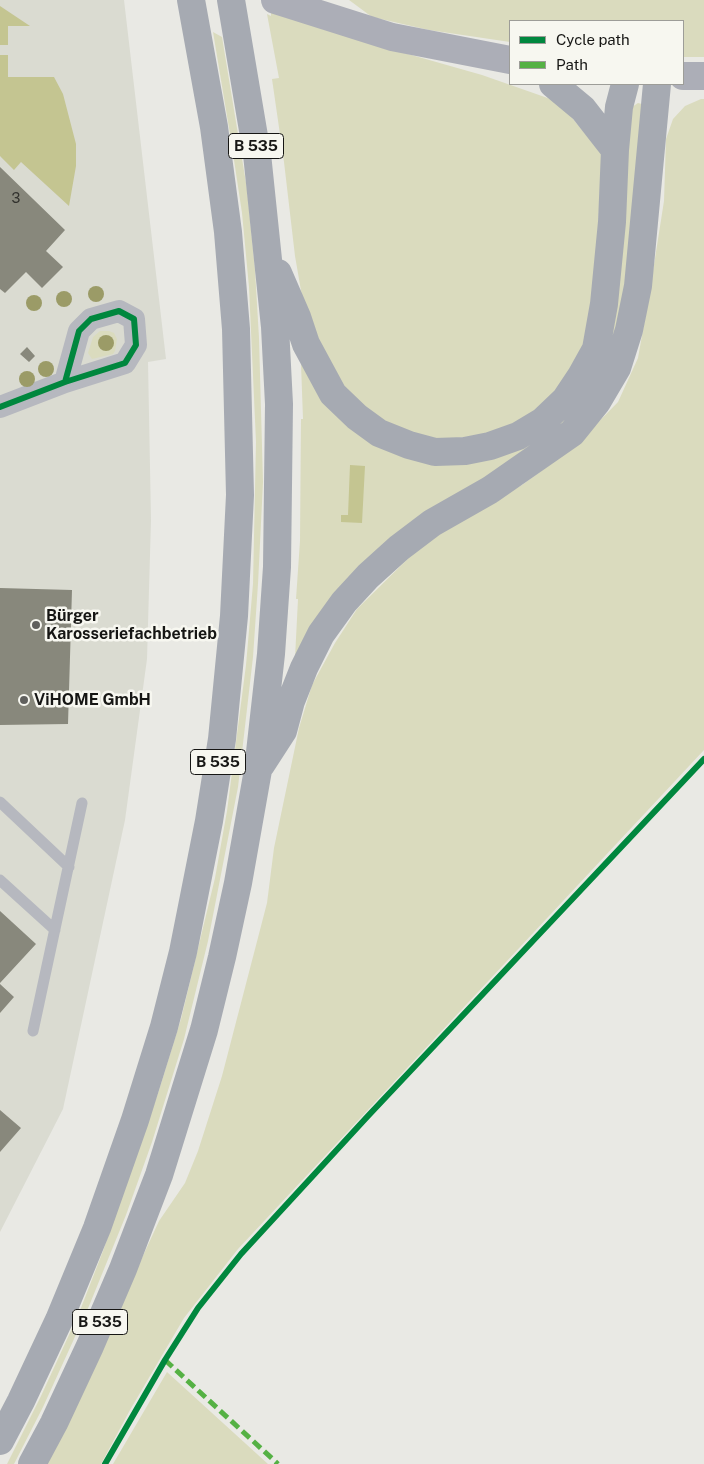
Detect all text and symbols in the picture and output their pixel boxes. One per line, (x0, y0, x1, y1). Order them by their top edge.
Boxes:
legend (509, 20, 684, 85)
text: Cycle path (556, 31, 630, 48)
text: Path (556, 56, 588, 73)
road number: B 535 (228, 134, 284, 158)
house number: 3 (12, 191, 20, 207)
place label: Bürger Karosseriefachbetrieb (46, 606, 217, 644)
marker: Bürger Karosseriefachbetrieb (30, 619, 42, 631)
place label: ViHOME GmbH (34, 690, 151, 710)
marker: ViHOME GmbH (18, 694, 30, 706)
road number: B 535 (190, 750, 246, 774)
road number: B 535 (72, 1310, 128, 1334)

